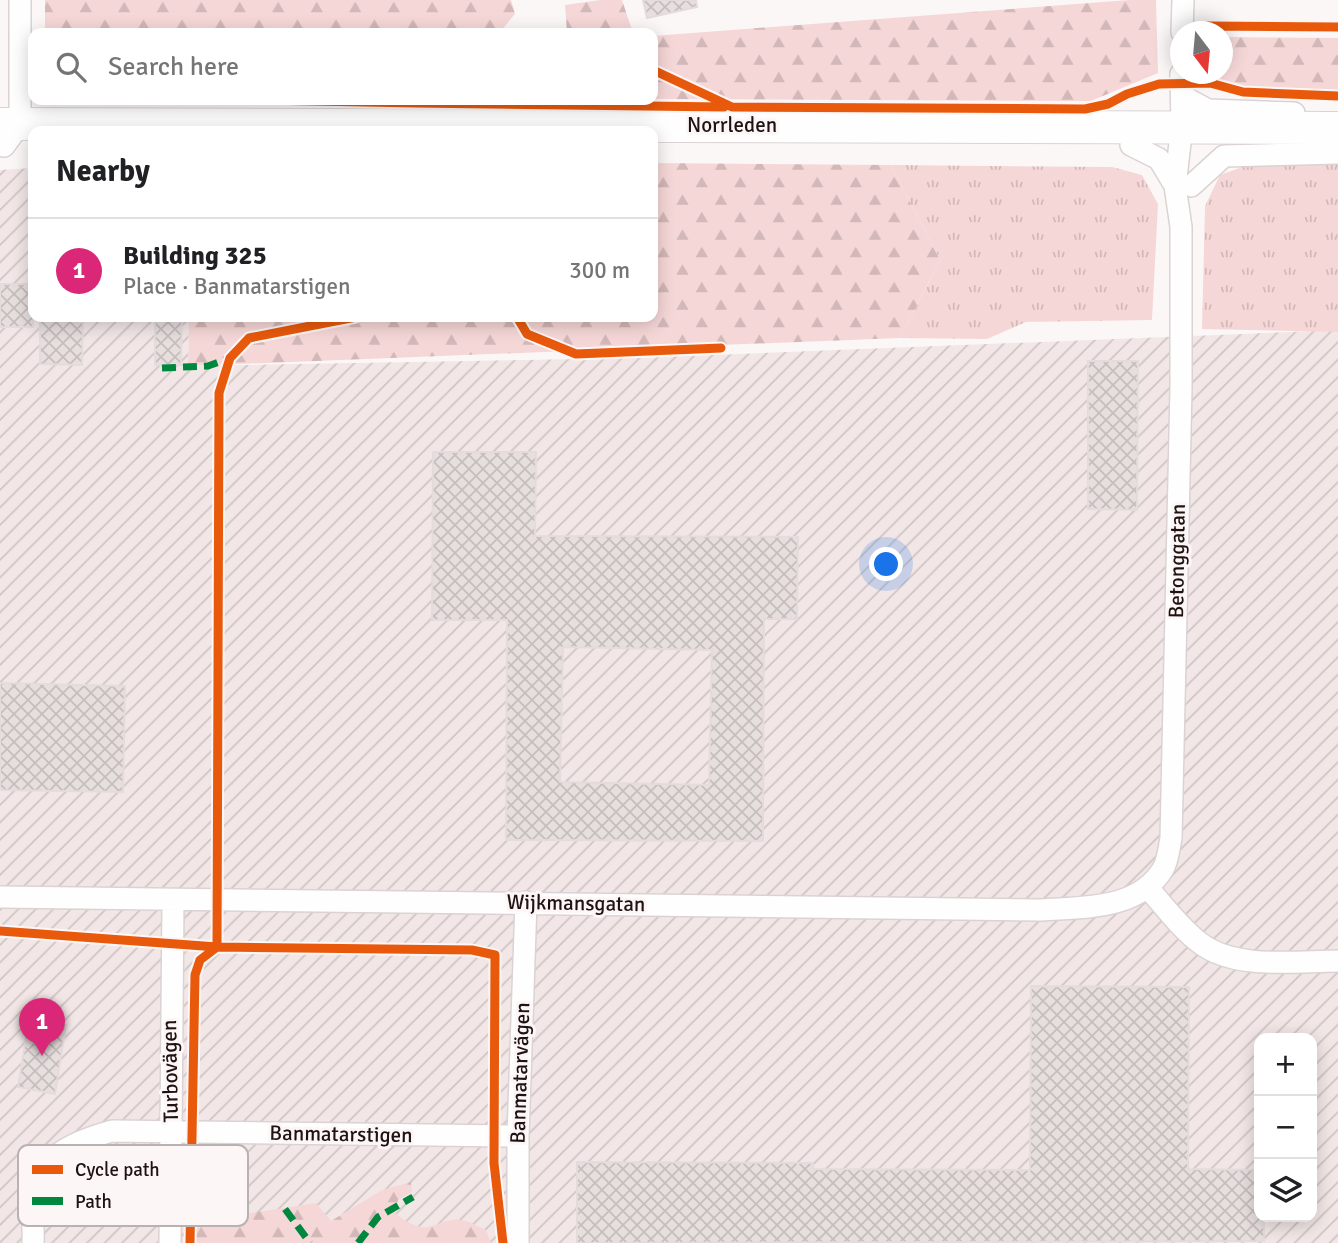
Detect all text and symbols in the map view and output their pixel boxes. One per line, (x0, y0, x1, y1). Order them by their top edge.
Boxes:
north arrow (1170, 21, 1233, 84)
search box (28, 28, 658, 105)
icon: search (52, 48, 90, 86)
text: Search here (108, 51, 239, 83)
street label: Norrleden (687, 112, 777, 138)
text: Nearby (56, 153, 150, 190)
text: Building 325 (123, 240, 267, 272)
text: 1 (73, 256, 85, 285)
text: 300 m (569, 256, 630, 285)
text: Place · Banmatarstigen (123, 272, 351, 301)
street label: Betonggatan (1163, 503, 1191, 619)
your location (869, 547, 903, 581)
street label: Wijkmansgatan (506, 889, 646, 917)
pin: 1 (19, 998, 65, 1056)
street label: Banmatarvägen (505, 1002, 535, 1144)
street label: Turbovägen (156, 1019, 184, 1123)
map controls (1254, 1033, 1317, 1222)
button: + (1254, 1033, 1317, 1096)
button: − (1254, 1096, 1317, 1159)
street label: Banmatarstigen (269, 1120, 413, 1148)
legend (18, 1145, 248, 1226)
text: Cycle path (75, 1158, 160, 1182)
button: layers (1254, 1159, 1317, 1222)
text: Path (75, 1190, 112, 1214)

